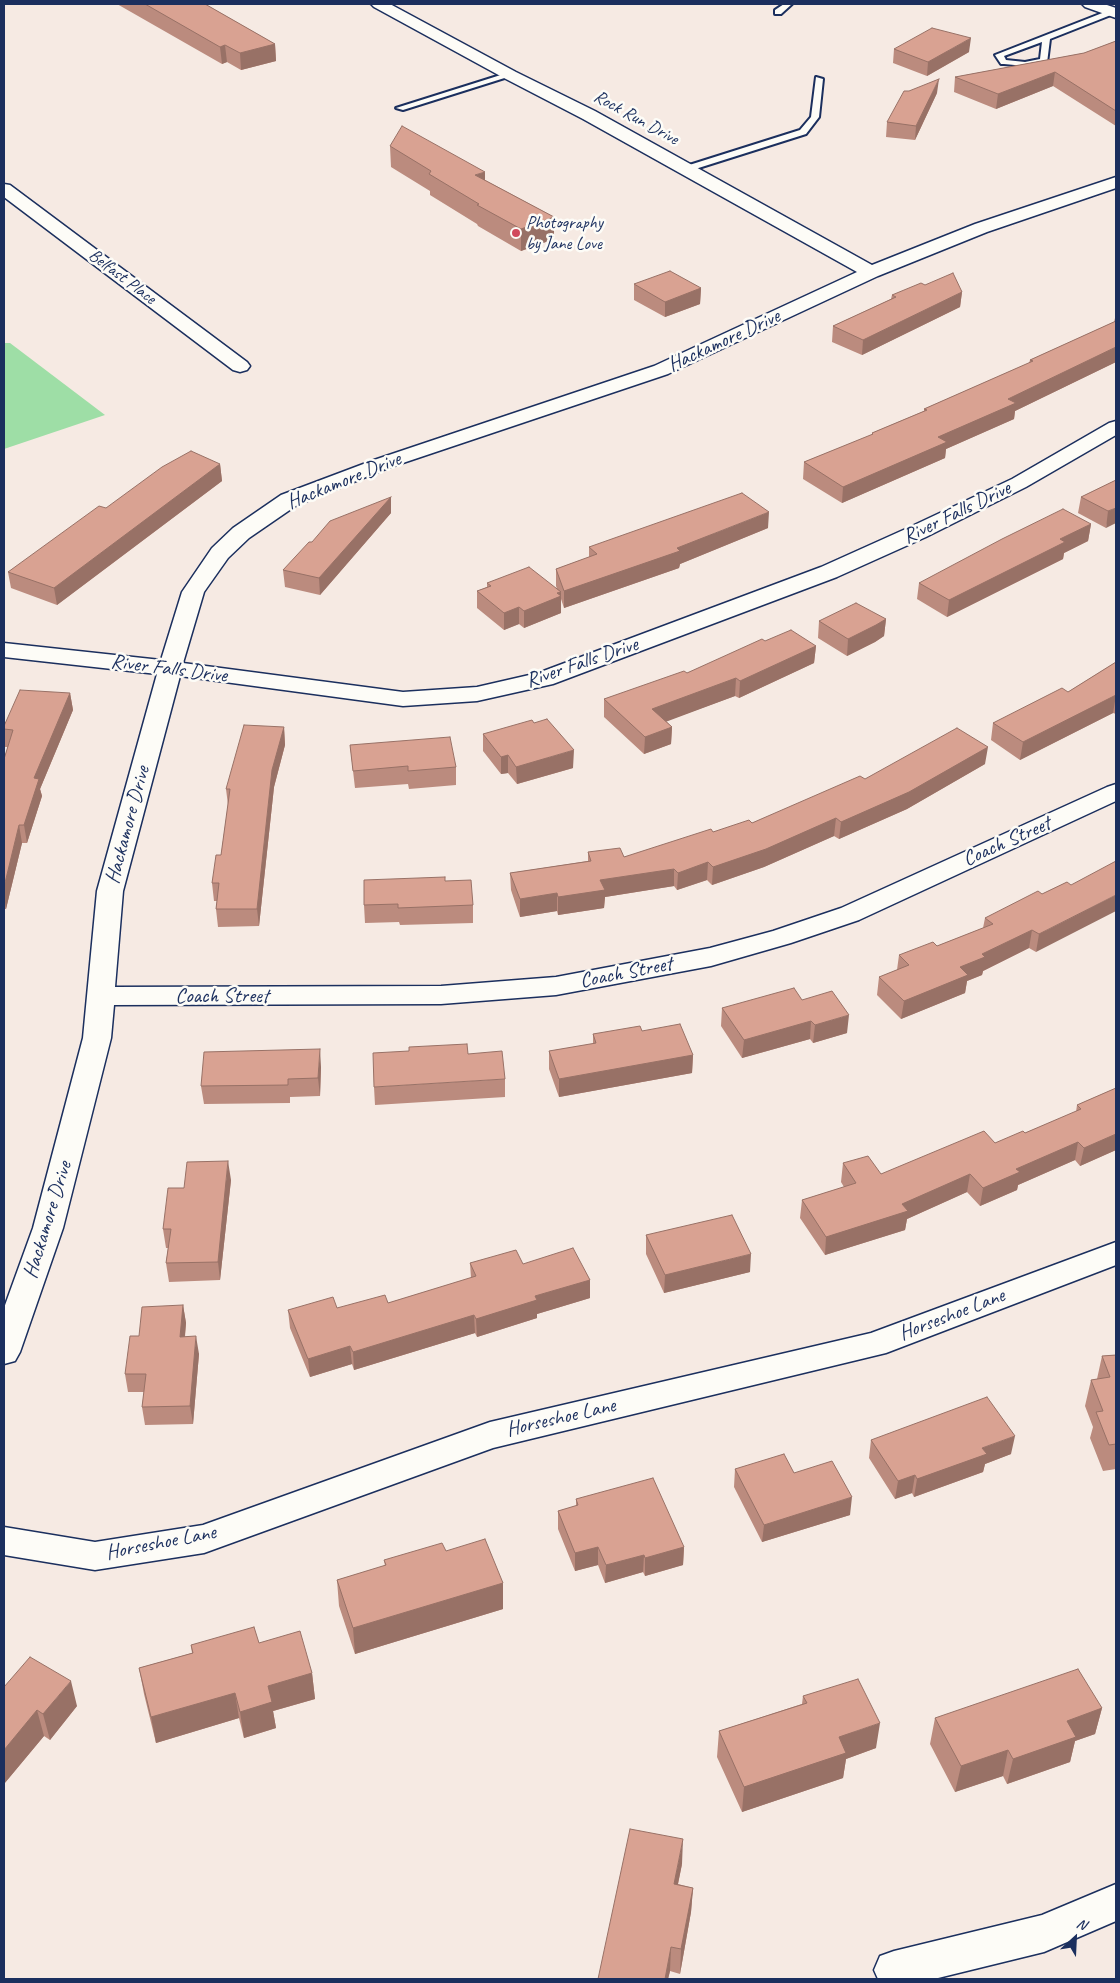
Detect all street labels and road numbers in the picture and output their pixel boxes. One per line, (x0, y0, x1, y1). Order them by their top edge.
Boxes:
street label: Rock Run Drive (590, 86, 682, 150)
street label: Belfast Place (84, 245, 160, 309)
street label: Hackamore Drive (664, 304, 784, 378)
street label: Hackamore Drive (283, 447, 405, 515)
street label: River Falls Drive (899, 476, 1015, 550)
street label: River Falls Drive (523, 632, 641, 694)
street label: River Falls Drive (109, 649, 229, 689)
street label: Hackamore Drive (100, 763, 156, 887)
street label: Coach Street (959, 811, 1055, 873)
street label: Coach Street (578, 952, 674, 994)
street label: Coach Street (175, 983, 269, 1009)
street label: Hackamore Drive (18, 1159, 78, 1281)
street label: Horseshoe Lane (895, 1283, 1009, 1347)
street label: Horseshoe Lane (504, 1393, 618, 1443)
street label: Horseshoe Lane (104, 1520, 218, 1566)

